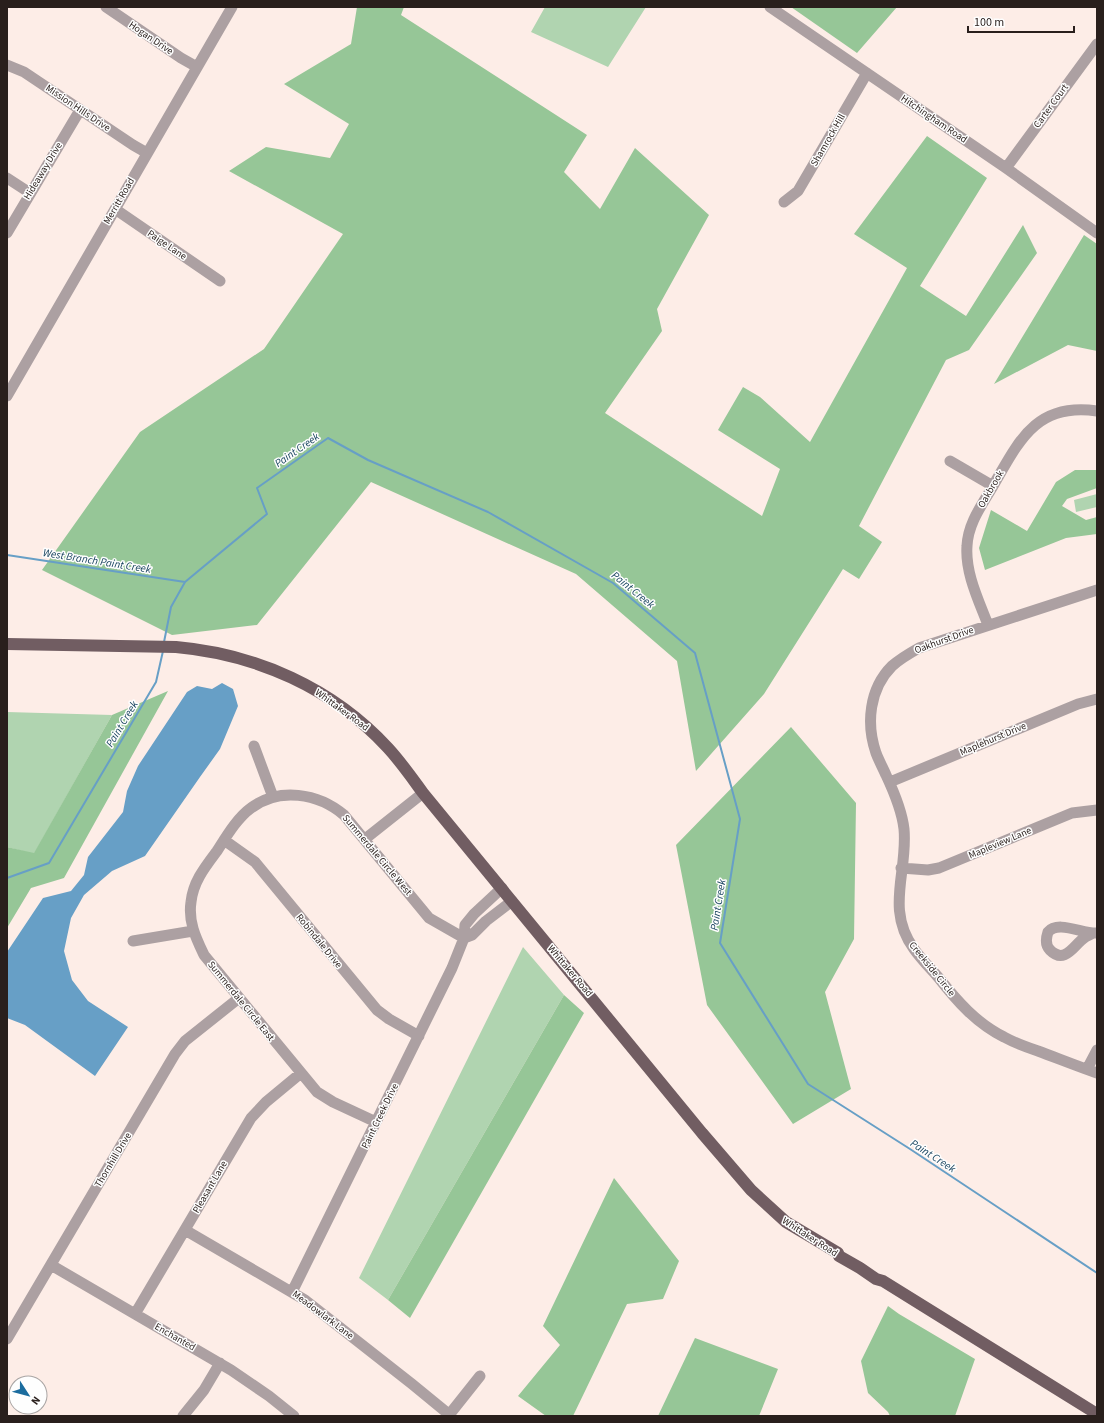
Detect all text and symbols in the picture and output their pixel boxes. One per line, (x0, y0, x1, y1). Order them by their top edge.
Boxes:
scale bar (968, 8, 1074, 34)
text: 100 m (974, 14, 1004, 31)
street label: Hogan Drive (126, 18, 176, 58)
street label: Mission Hills Drive (43, 81, 113, 135)
street label: Carter Court (1030, 81, 1072, 131)
street label: Hitchingham Road (898, 92, 970, 146)
street label: Shamrock Hill (807, 111, 849, 169)
street label: Hideaway Drive (20, 140, 66, 202)
street label: Merritt Road (100, 175, 138, 227)
street label: Paige Lane (144, 227, 190, 263)
water label: Paint Creek (272, 429, 323, 471)
street label: Oakbrook (975, 468, 1007, 510)
water label: West Branch Paint Creek (42, 545, 153, 577)
water label: Paint Creek (608, 568, 658, 612)
street label: Oakhurst Drive (912, 623, 976, 657)
street label: Whittaker Road (312, 686, 372, 734)
water label: Paint Creek (102, 697, 142, 750)
street label: Maplehurst Drive (958, 719, 1028, 759)
street label: Summerdale Circle West (339, 812, 415, 899)
street label: Mapleview Lane (966, 823, 1034, 863)
water label: Paint Creek (707, 878, 730, 932)
street label: Robindale Drive (293, 911, 345, 971)
street label: Creekside Circle (906, 939, 958, 999)
street label: Whittaker Road (544, 942, 596, 1000)
street label: Summerdale Circle East (204, 958, 278, 1044)
street label: Paint Creek Drive (358, 1081, 402, 1151)
street label: Thornhill Drive (91, 1130, 135, 1190)
water label: Paint Creek (907, 1136, 959, 1177)
street label: Pleasant Lane (189, 1158, 231, 1216)
street label: Whittaker Road (779, 1214, 841, 1260)
street label: Meadowlark Lane (289, 1287, 357, 1343)
street label: Enchanted (152, 1320, 198, 1354)
north arrow (8, 1375, 48, 1415)
text: N (27, 1393, 44, 1408)

